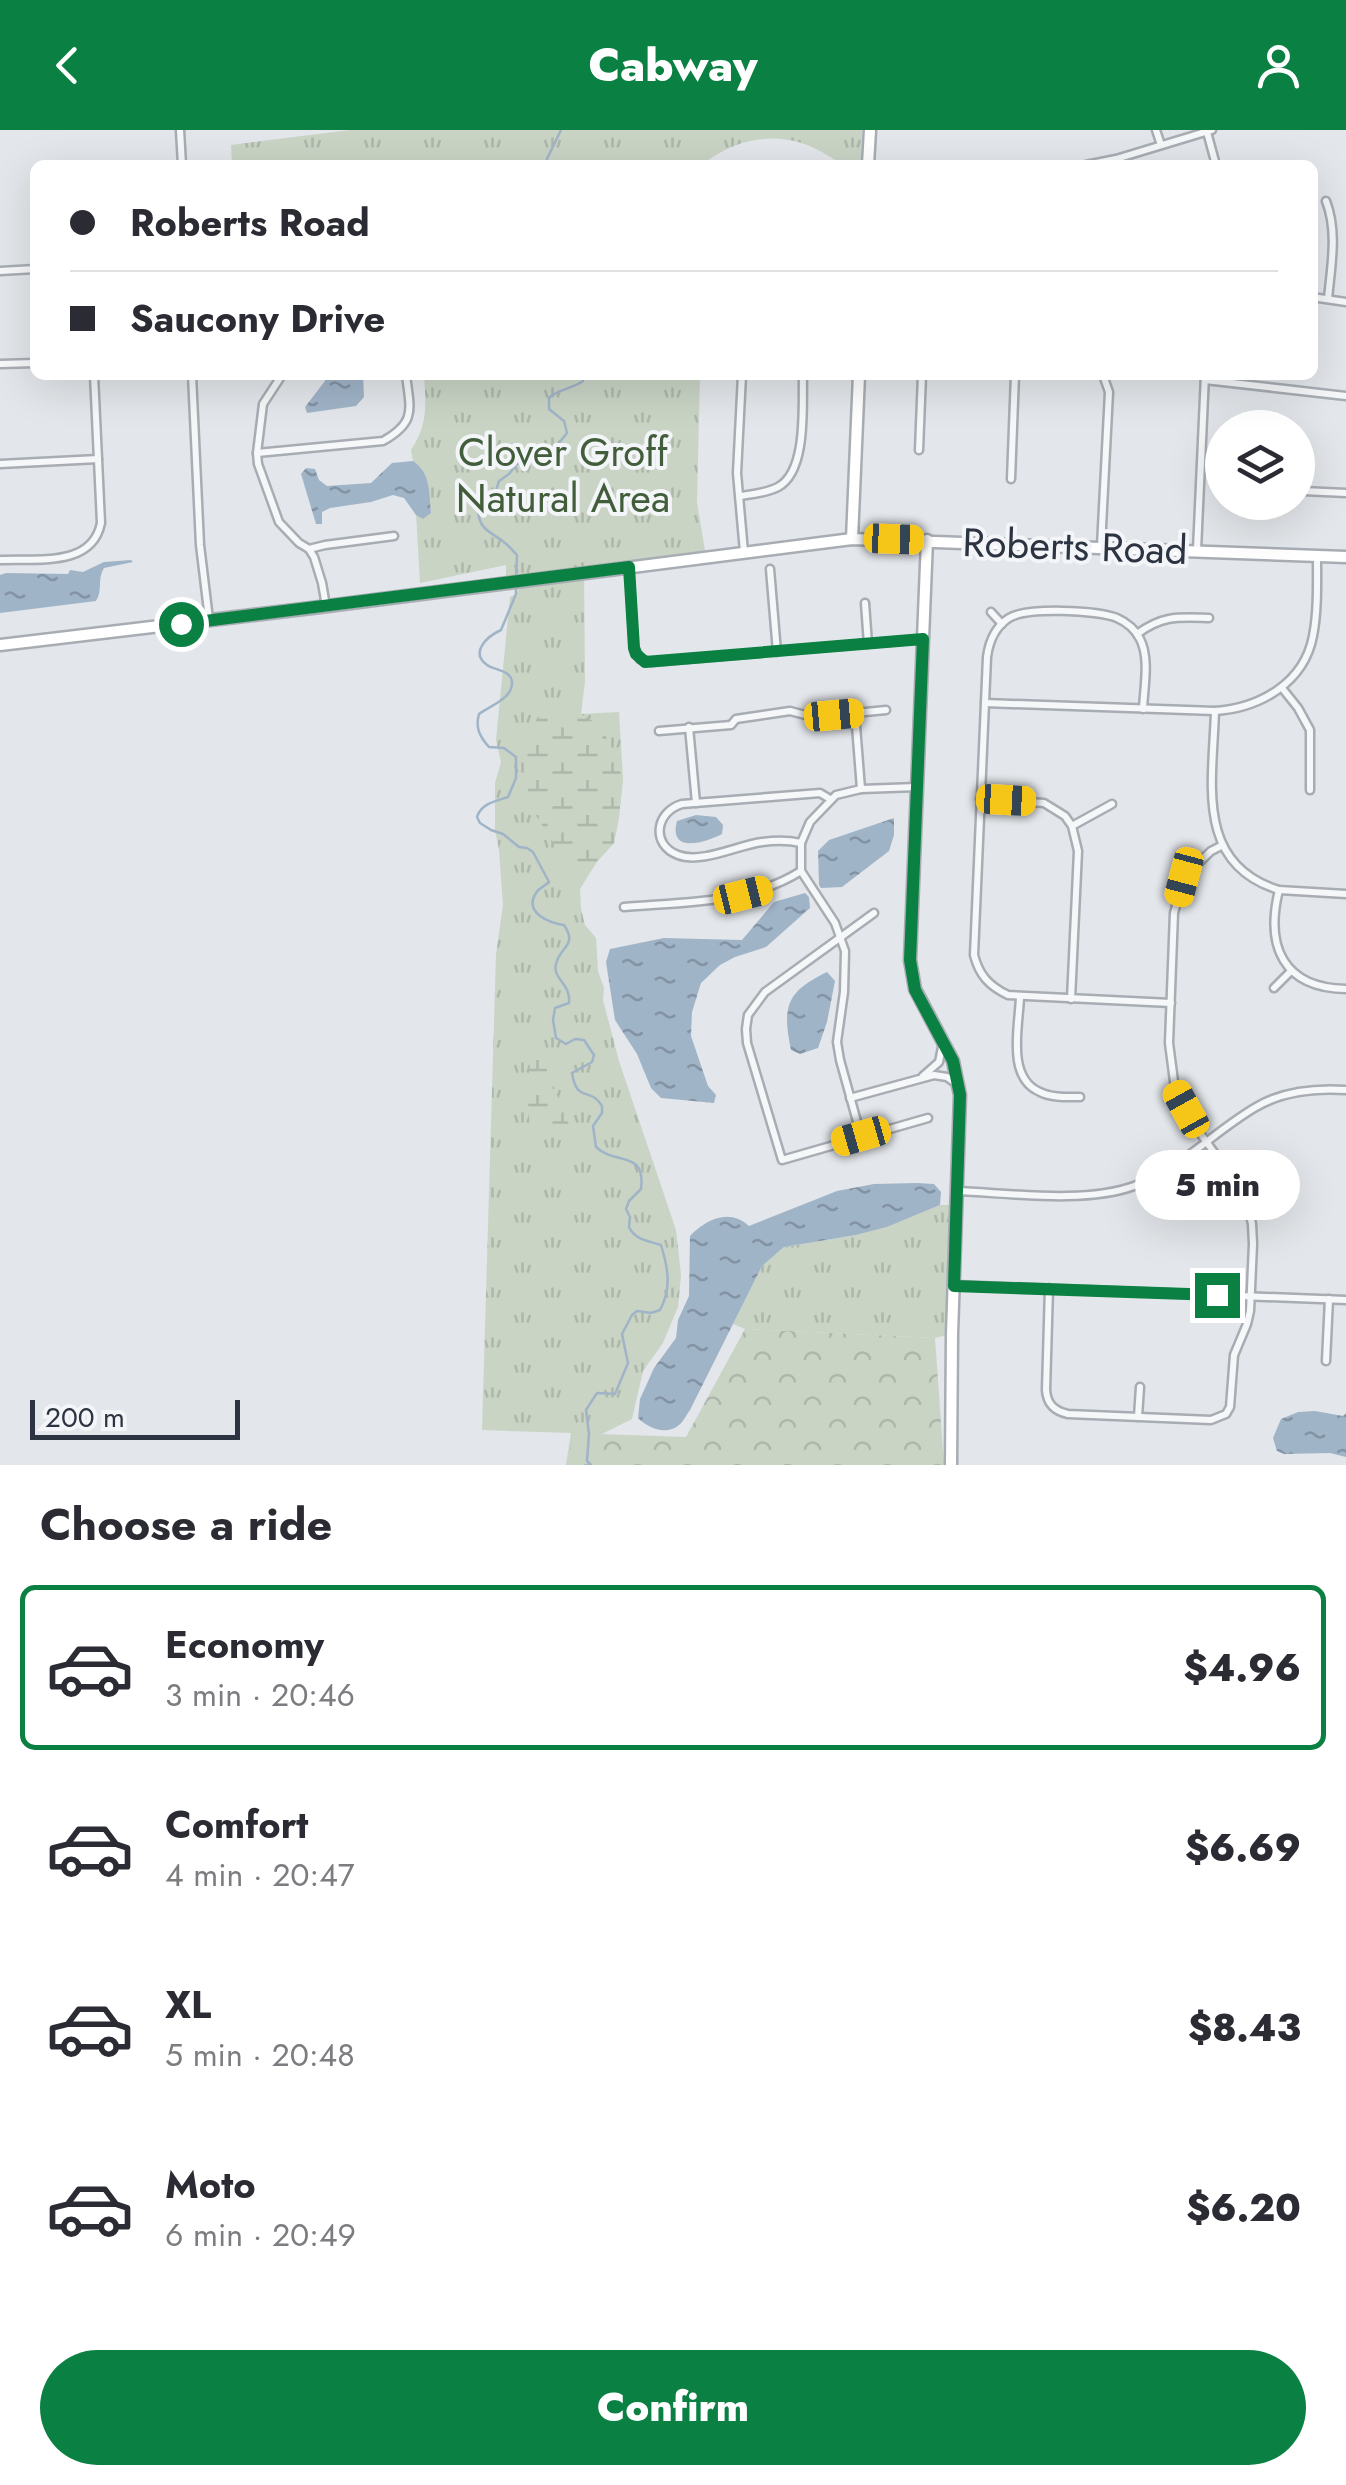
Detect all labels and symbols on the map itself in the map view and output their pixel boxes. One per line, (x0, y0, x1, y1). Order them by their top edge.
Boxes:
park label: Clover Groff Natural Area (456, 423, 670, 527)
street label: Roberts Road (961, 513, 1189, 579)
car (863, 523, 925, 555)
route start (159, 602, 204, 647)
car (803, 697, 865, 733)
car (975, 783, 1037, 817)
car (1162, 844, 1206, 910)
car (710, 873, 776, 917)
car (1158, 1075, 1214, 1143)
car (828, 1113, 894, 1159)
callout: 5 min (1134, 1150, 1300, 1220)
route end (1195, 1273, 1240, 1318)
scale bar (30, 1395, 240, 1440)

